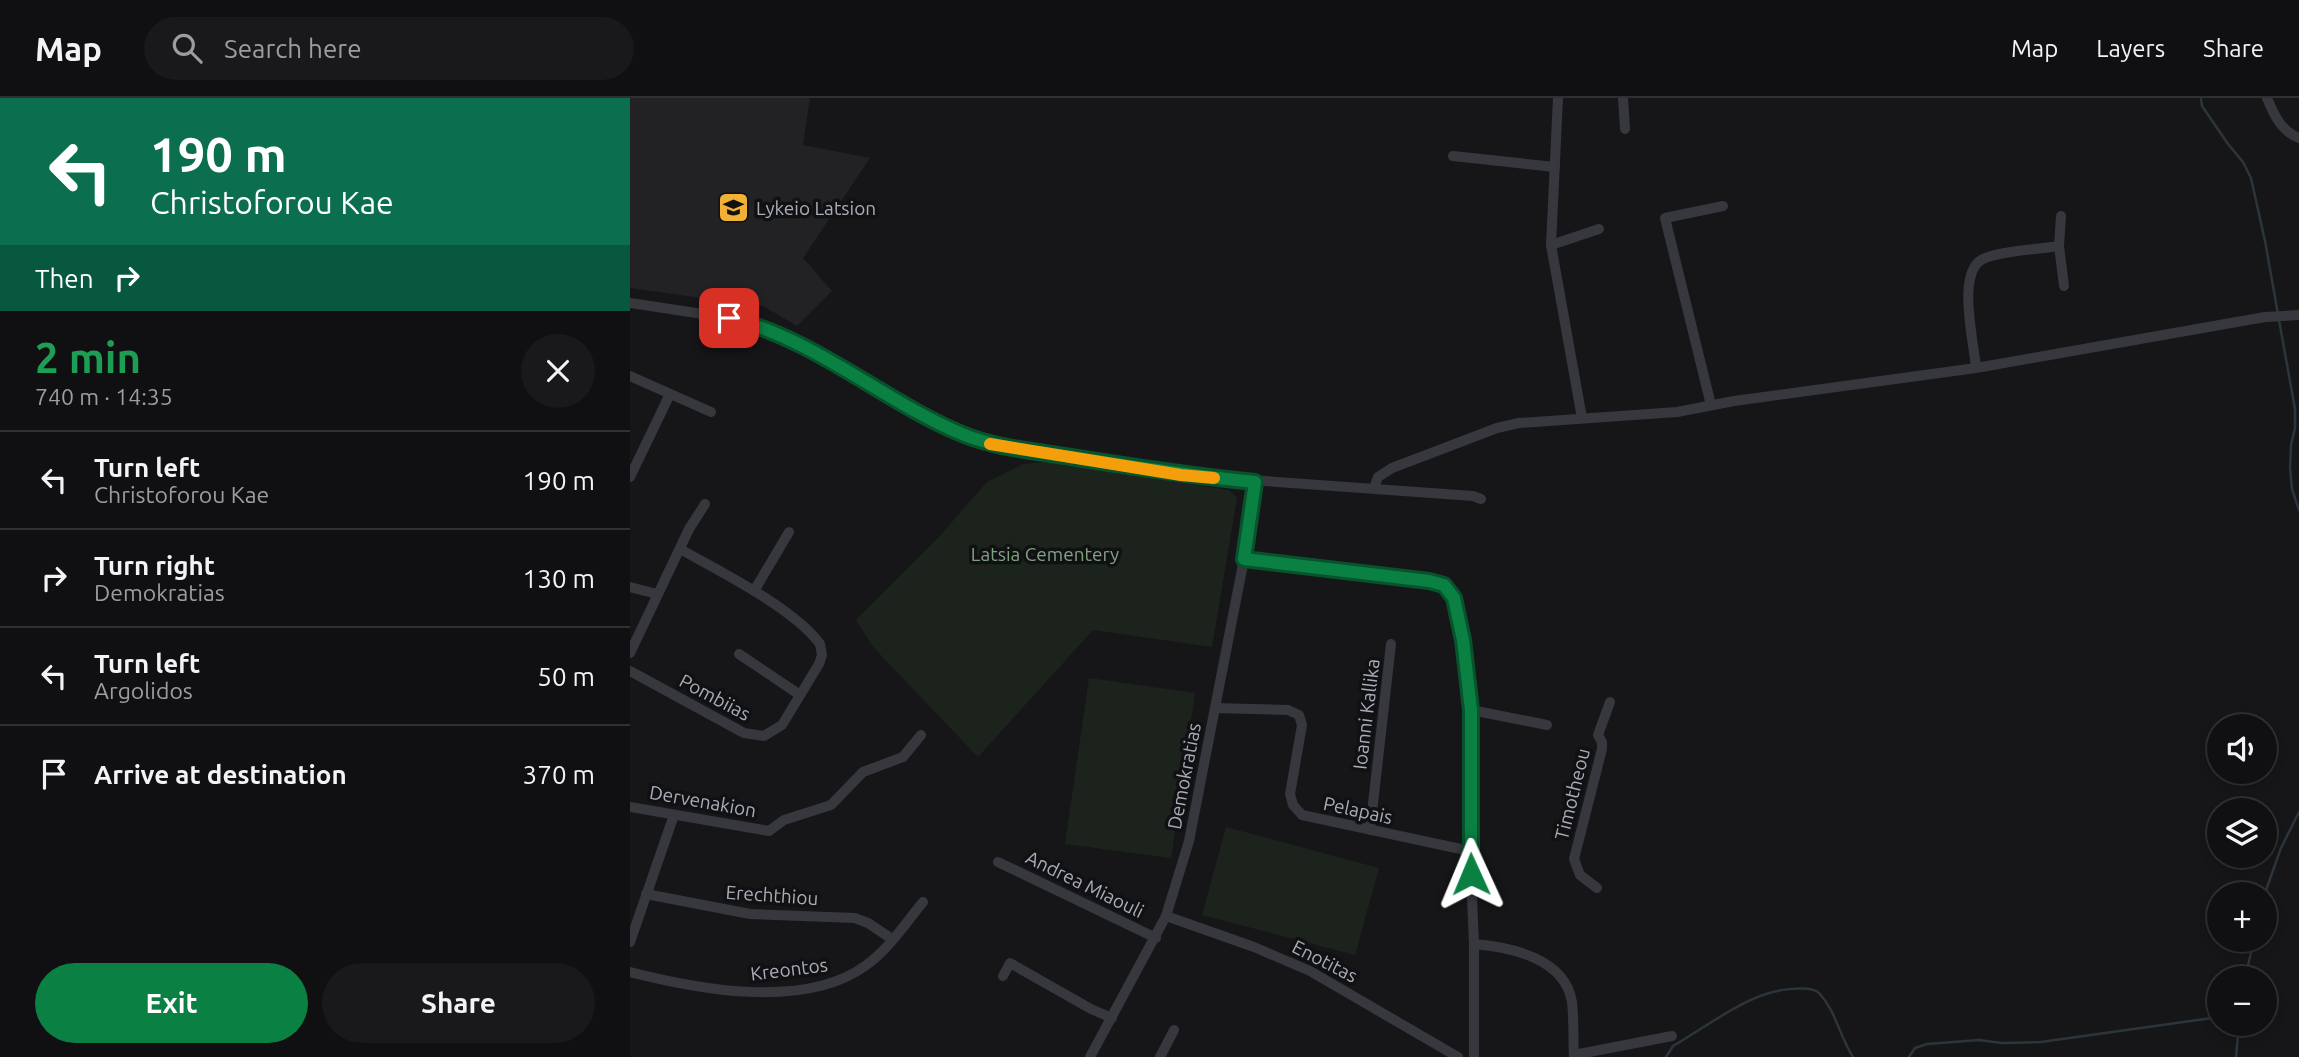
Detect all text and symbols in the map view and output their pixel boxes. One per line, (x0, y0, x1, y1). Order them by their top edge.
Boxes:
search box (144, 17, 634, 80)
icon: search (168, 29, 206, 67)
text: Map (35, 30, 102, 67)
text: Search here (224, 34, 362, 63)
text: Map (2011, 35, 2058, 62)
text: Layers (2096, 35, 2165, 62)
text: Share (2203, 35, 2264, 62)
icon: left (35, 126, 126, 217)
text: 190 m (150, 126, 287, 181)
text: Christoforou Kae (150, 184, 394, 220)
school or university icon: Lykeio Latsion (716, 191, 750, 225)
place label: Lykeio Latsion (756, 197, 876, 219)
icon: right (108, 259, 146, 297)
text: Then (35, 264, 94, 293)
pin (699, 288, 759, 348)
icon: arrive (710, 299, 748, 337)
text: 2 min (35, 334, 141, 381)
button: close (521, 334, 595, 408)
text: 740 m · 14:35 (35, 384, 173, 409)
text: Turn left (94, 453, 200, 482)
icon: left (35, 461, 73, 499)
text: 190 m (523, 466, 595, 495)
text: Christoforou Kae (94, 482, 269, 507)
park label: Latsia Cementery (971, 543, 1119, 565)
text: Turn right (94, 551, 215, 580)
icon: right (35, 559, 73, 597)
text: 130 m (523, 564, 595, 593)
text: Demokratias (94, 580, 225, 605)
text: Turn left (94, 649, 200, 678)
icon: left (35, 657, 73, 695)
street label: Ioanni Kallika (1348, 657, 1384, 771)
text: 50 m (537, 662, 595, 691)
street label: Pombiias (676, 669, 754, 725)
text: Argolidos (94, 678, 193, 703)
map controls (2207, 714, 2277, 1036)
button: sound (2207, 714, 2277, 784)
street label: Demokratias (1163, 721, 1205, 831)
street label: Timotheou (1550, 746, 1594, 842)
icon: arrive (35, 755, 73, 793)
text: Arrive at destination (94, 760, 347, 789)
text: 370 m (523, 760, 595, 789)
street label: Dervenakion (648, 781, 758, 821)
street label: Pelapais (1321, 792, 1395, 828)
button: layers (2207, 798, 2277, 868)
position arrow (1434, 837, 1508, 911)
street label: Andrea Miaouli (1022, 846, 1148, 922)
street label: Erechthiou (725, 881, 819, 909)
button: + (2207, 882, 2277, 952)
street label: Enotitas (1289, 935, 1361, 987)
street label: Kreontos (749, 953, 829, 985)
button: Exit (35, 963, 308, 1043)
button: Share (322, 963, 595, 1043)
button: − (2207, 966, 2277, 1036)

